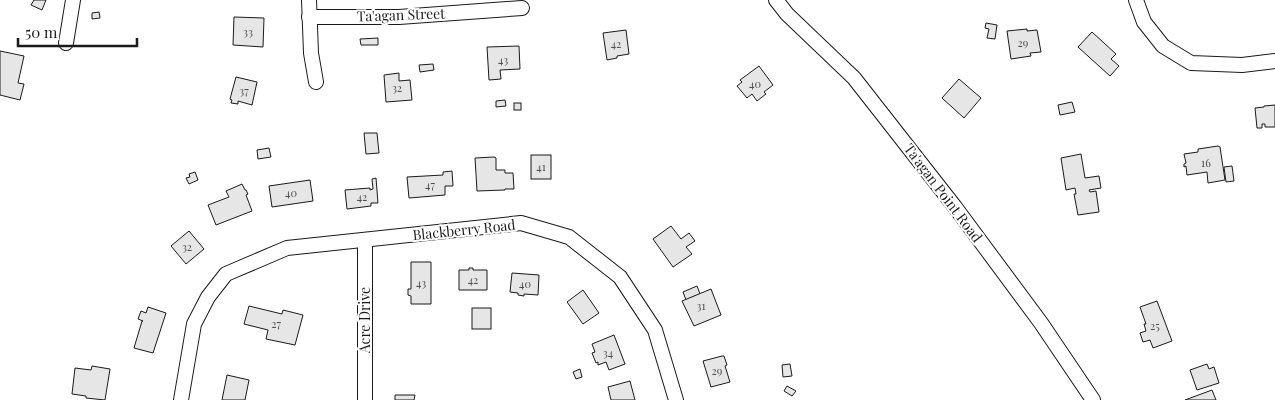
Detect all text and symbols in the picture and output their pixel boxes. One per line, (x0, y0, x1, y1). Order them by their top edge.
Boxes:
street label: Ta'agan Street (357, 3, 446, 26)
scale bar (18, 15, 136, 47)
text: 50 m (25, 22, 58, 42)
house number: 33 (243, 24, 253, 39)
house number: 29 (1018, 35, 1029, 50)
house number: 42 (611, 36, 621, 51)
house number: 43 (498, 52, 508, 67)
house number: 40 (749, 76, 761, 91)
house number: 32 (392, 80, 402, 95)
house number: 37 (239, 83, 249, 98)
street label: Ta'agan Point Road (900, 139, 987, 246)
house number: 16 (1201, 155, 1211, 170)
house number: 41 (536, 159, 546, 174)
house number: 47 (425, 177, 435, 192)
house number: 40 (285, 185, 297, 200)
house number: 42 (357, 189, 367, 204)
street label: Blackberry Road (412, 215, 516, 244)
house number: 32 (182, 239, 192, 254)
house number: 42 (468, 272, 478, 287)
house number: 43 (416, 275, 426, 290)
house number: 40 (519, 276, 531, 291)
street label: Acre Drive (355, 287, 374, 354)
house number: 31 (696, 298, 706, 313)
house number: 27 (271, 316, 281, 331)
house number: 25 (1150, 318, 1160, 333)
house number: 34 (603, 345, 614, 360)
house number: 29 (712, 363, 723, 378)

